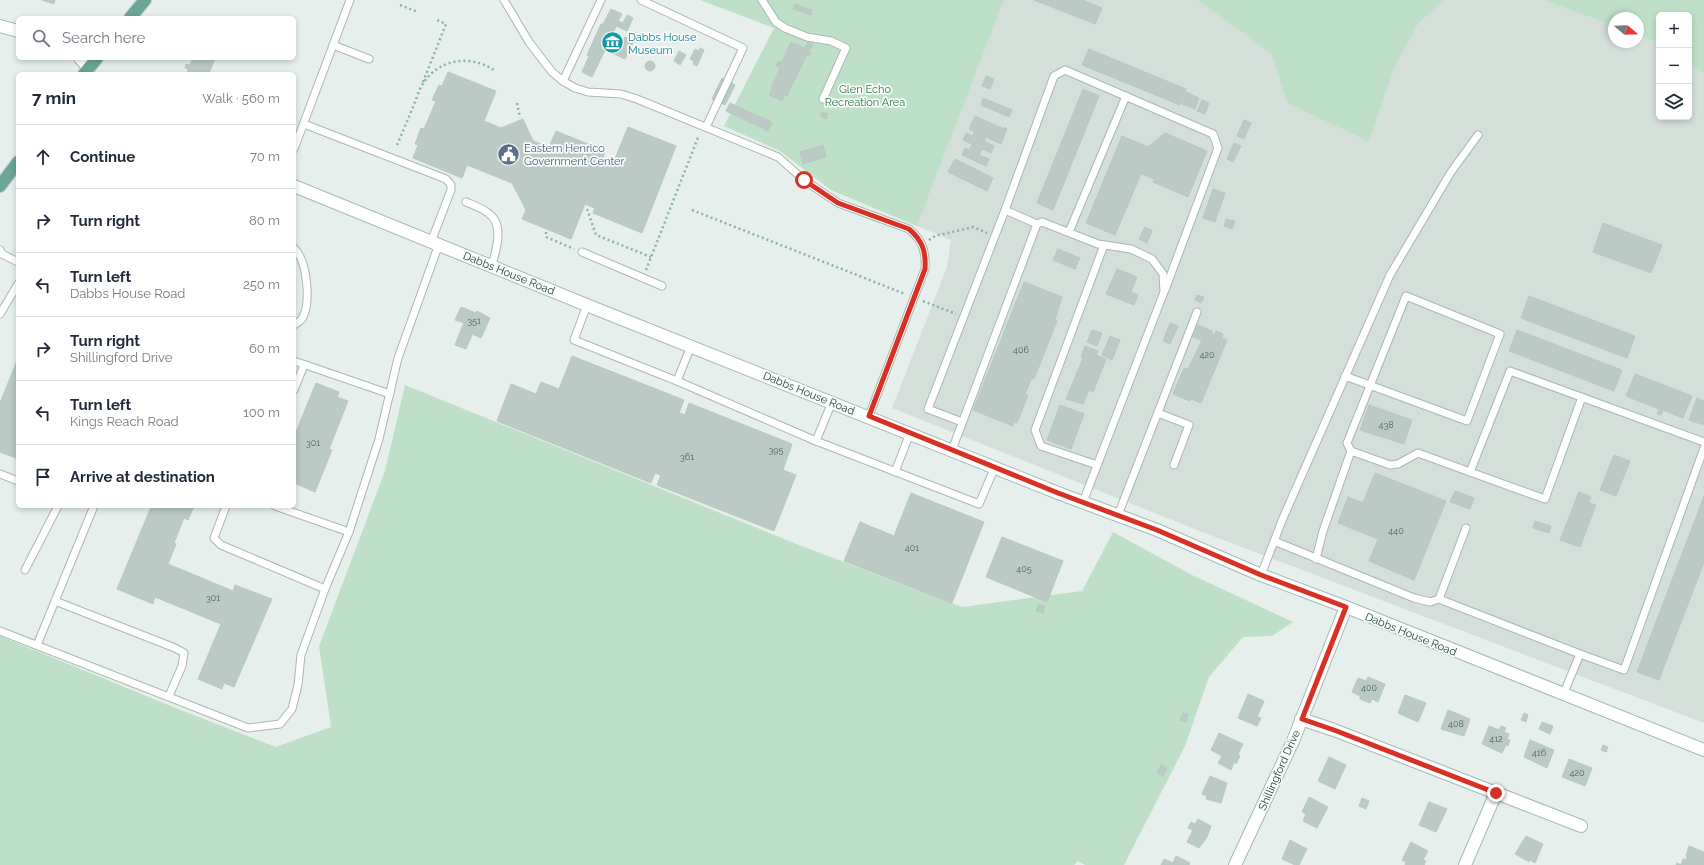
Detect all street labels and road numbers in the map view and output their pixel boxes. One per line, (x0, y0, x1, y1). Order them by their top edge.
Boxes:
street label: Dabbs House Road (461, 249, 557, 298)
street label: Dabbs House Road (761, 369, 857, 418)
street label: Dabbs House Road (1363, 610, 1459, 659)
street label: Shillingford Drive (1256, 727, 1303, 812)

